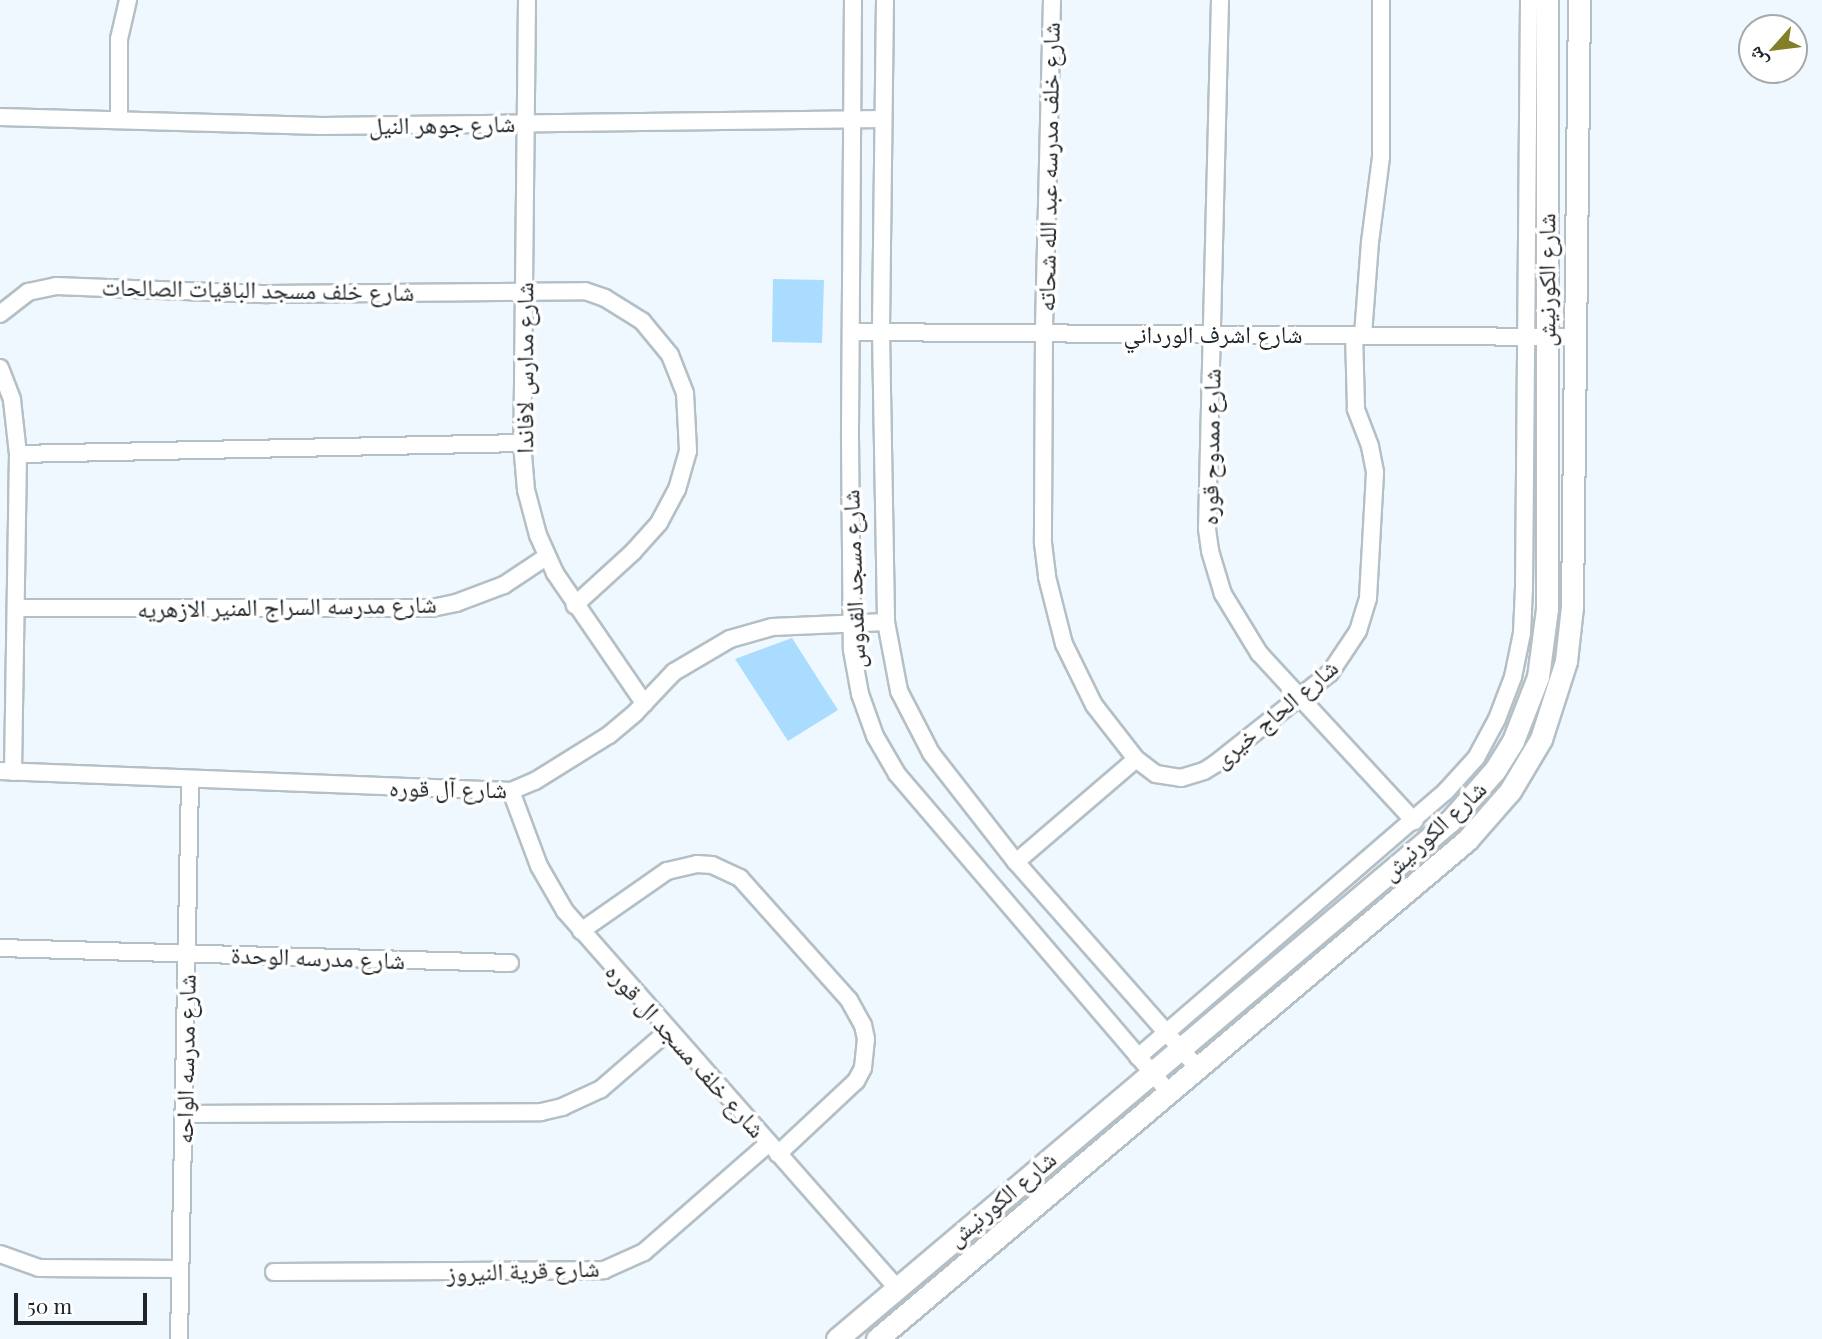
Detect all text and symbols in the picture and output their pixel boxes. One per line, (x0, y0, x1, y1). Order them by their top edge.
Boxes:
north arrow (1738, 14, 1808, 84)
street label: شارع خلف مدرسه عبد الله شحاته (1031, 22, 1065, 312)
text: ش (1740, 43, 1772, 73)
street label: شارع جوهر النيل (368, 108, 516, 140)
street label: شارع الكورنيش (1532, 213, 1560, 347)
street label: شارع خلف مسجد الباقيات الصالحات (101, 272, 415, 306)
street label: شارع مدارس لافاندا (510, 282, 538, 454)
street label: شارع اشرف الورداني (1123, 320, 1303, 348)
street label: شارع ممدوح قوره (1194, 368, 1226, 526)
street label: شارع مسجد القدوس (835, 489, 871, 669)
street label: شارع مدرسه السراج المنير الازهريه (137, 589, 437, 623)
street label: شارع الحاج خيرى (1207, 652, 1343, 774)
street label: شارع آل قوره (389, 773, 507, 803)
street label: شارع الكورنيش (1374, 774, 1492, 886)
street label: شارع مدرسه الوحدة (230, 940, 406, 974)
street label: شارع خلف مسجد ال قوره (600, 957, 772, 1143)
street label: شارع مدرسه الواحه (169, 974, 201, 1144)
street label: شارع الكورنيش (941, 1144, 1061, 1252)
street label: شارع قرية النيروز (446, 1253, 600, 1287)
scale bar (18, 1280, 150, 1324)
text: 50 m (27, 1291, 72, 1319)

